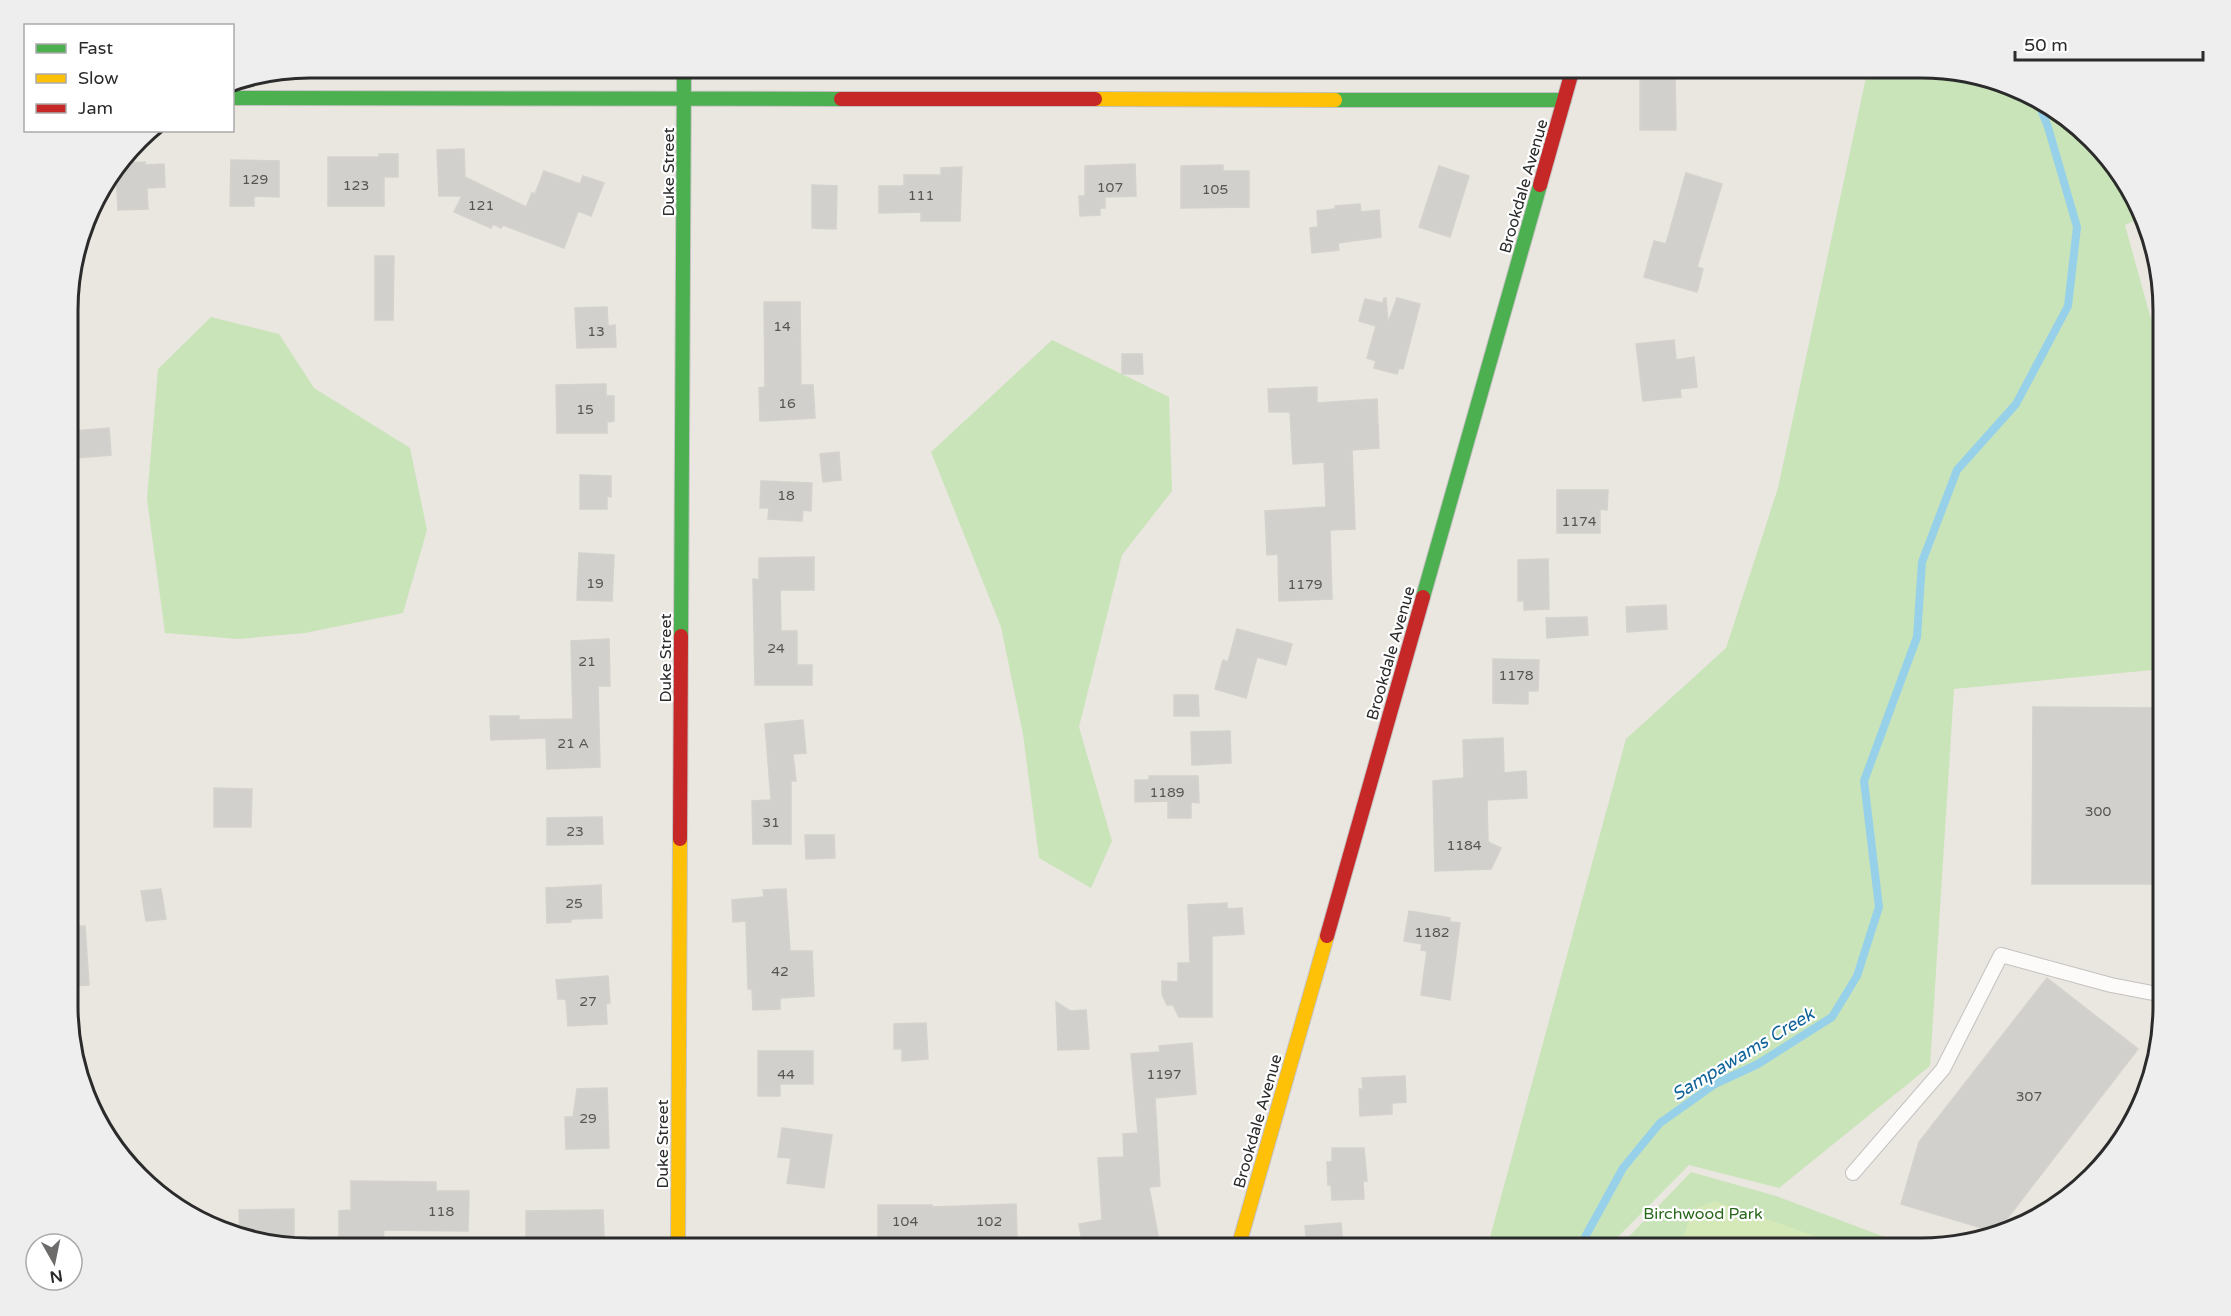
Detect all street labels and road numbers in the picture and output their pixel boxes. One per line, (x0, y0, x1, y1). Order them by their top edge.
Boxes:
street label: Brookdale Avenue (1495, 117, 1553, 256)
street label: Duke Street (659, 127, 679, 217)
street label: Brookdale Avenue (1362, 584, 1420, 723)
street label: Duke Street (656, 613, 676, 703)
street label: Brookdale Avenue (1229, 1052, 1287, 1191)
street label: Duke Street (653, 1099, 673, 1189)

